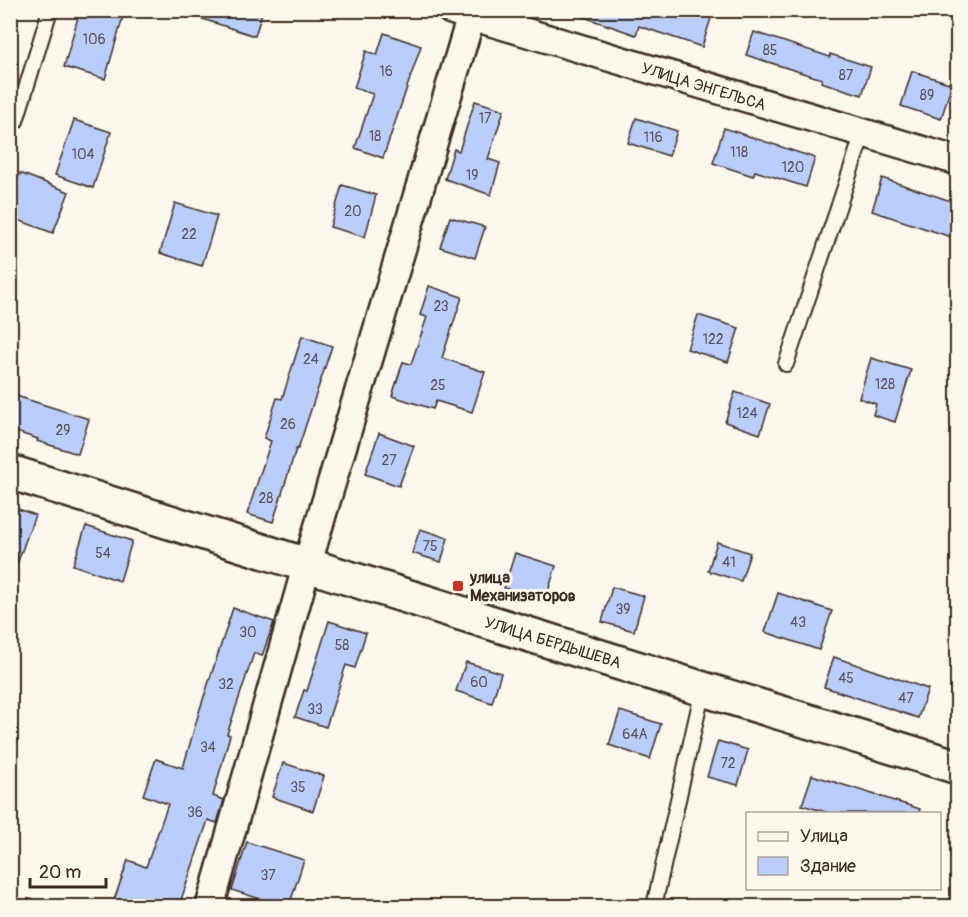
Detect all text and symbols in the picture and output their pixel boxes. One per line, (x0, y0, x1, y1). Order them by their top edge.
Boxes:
house number: 106 (82, 31, 106, 48)
house number: 85 (763, 42, 777, 59)
street label: УЛИЦА ЭНГЕЛЬСА (639, 59, 768, 115)
house number: 16 (379, 63, 393, 80)
house number: 87 (839, 67, 854, 84)
house number: 89 (920, 87, 934, 104)
house number: 17 (479, 110, 492, 127)
house number: 18 (369, 128, 381, 145)
house number: 116 (643, 129, 663, 146)
house number: 118 (730, 144, 748, 161)
house number: 104 (71, 146, 95, 163)
house number: 120 (782, 159, 804, 176)
house number: 19 (466, 167, 478, 184)
house number: 20 (344, 203, 362, 220)
house number: 22 (181, 226, 197, 243)
house number: 23 (433, 298, 449, 315)
house number: 122 (702, 331, 724, 348)
house number: 24 (303, 351, 319, 368)
house number: 128 (875, 376, 895, 393)
house number: 25 (430, 377, 446, 394)
house number: 124 (736, 405, 758, 422)
house number: 26 (280, 416, 296, 433)
house number: 29 (55, 422, 71, 439)
house number: 27 (381, 452, 397, 469)
house number: 28 (259, 490, 273, 507)
house number: 75 (423, 538, 438, 555)
house number: 54 (95, 545, 111, 562)
house number: 41 (722, 554, 736, 571)
place label: улица Механизаторов (469, 568, 576, 606)
marker: улица Механизаторов (451, 579, 465, 593)
house number: 39 (615, 601, 631, 618)
street label: УЛИЦА БЕРДЫШЕВА (482, 613, 623, 673)
house number: 43 (790, 614, 806, 631)
house number: 30 (239, 624, 257, 641)
house number: 58 (335, 637, 349, 654)
house number: 45 (838, 670, 854, 687)
house number: 60 (470, 674, 488, 691)
house number: 32 (218, 676, 234, 693)
house number: 47 (898, 690, 914, 707)
house number: 33 (307, 701, 323, 718)
house number: 64А (622, 726, 648, 743)
house number: 34 (200, 739, 216, 756)
house number: 72 (720, 755, 736, 772)
house number: 35 (290, 779, 306, 796)
house number: 36 (187, 804, 203, 821)
legend (746, 812, 941, 890)
text: Улица (800, 825, 848, 848)
scale bar (30, 851, 106, 889)
text: Здание (800, 855, 856, 878)
text: 20 m (39, 861, 81, 884)
house number: 37 (260, 867, 276, 884)

